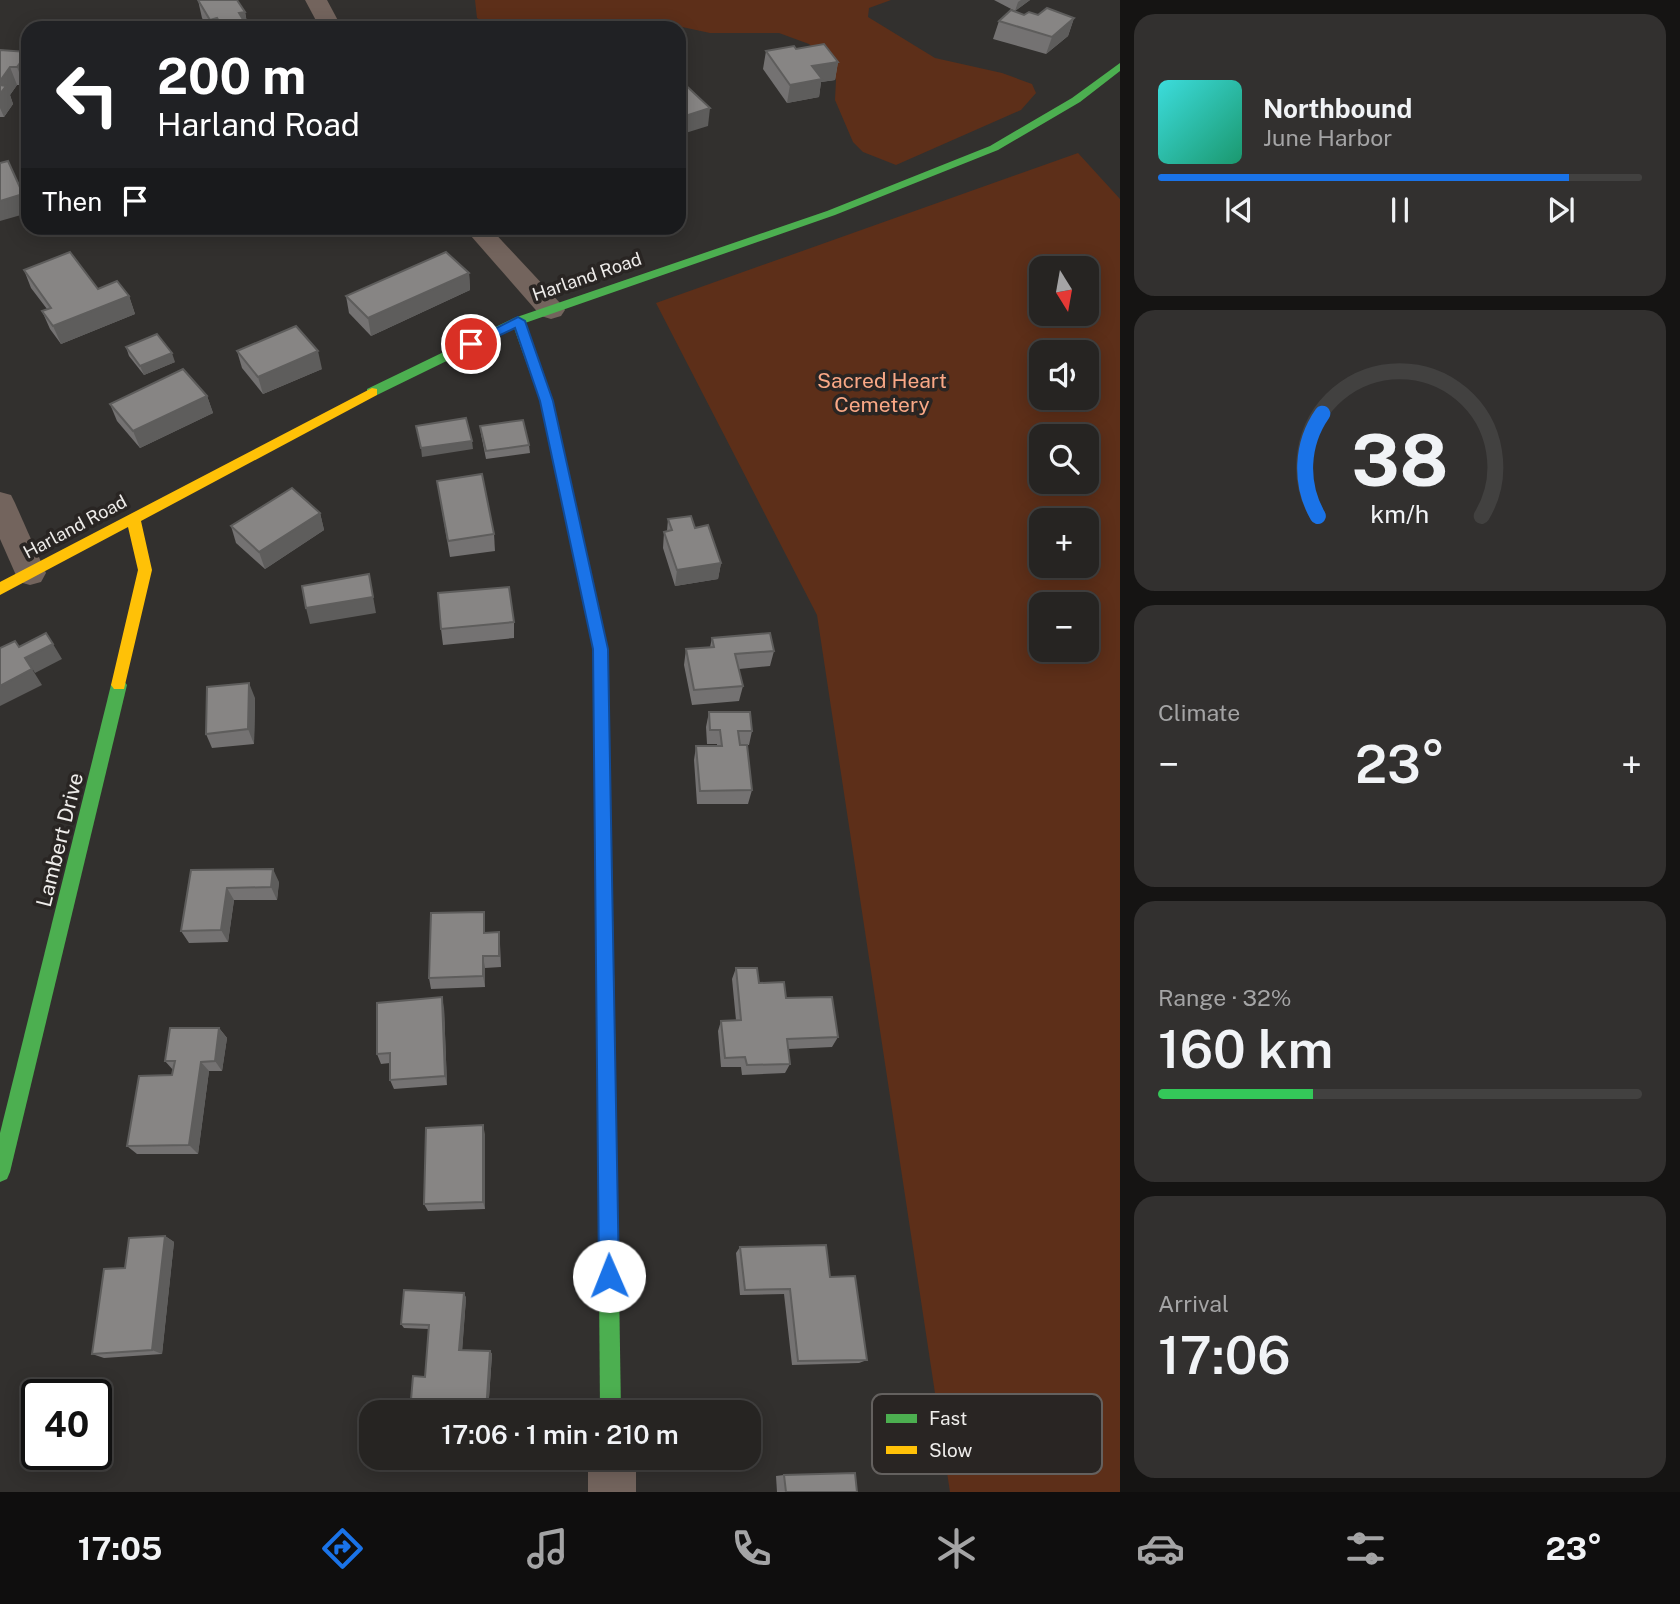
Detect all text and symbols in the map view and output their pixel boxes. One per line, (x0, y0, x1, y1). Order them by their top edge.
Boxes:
text: 200 m (157, 47, 306, 105)
icon: left (42, 49, 133, 140)
text: Northbound (1263, 93, 1412, 124)
text: Harland Road (157, 106, 360, 143)
text: June Harbor (1263, 124, 1392, 151)
icon: arrive (116, 182, 154, 220)
text: Then (42, 186, 102, 217)
icon: previous (1220, 191, 1258, 229)
icon: pause (1381, 191, 1419, 229)
icon: next (1542, 191, 1580, 229)
street label: Harland Road (529, 248, 644, 305)
north arrow (1029, 256, 1099, 326)
map controls (1029, 256, 1099, 662)
pin (441, 314, 501, 374)
icon: arrive (452, 325, 490, 363)
button: sound (1029, 340, 1099, 410)
park label: Sacred Heart Cemetery (817, 368, 947, 417)
text: 38 (1351, 418, 1449, 503)
button: search (1029, 424, 1099, 494)
street label: Harland Road (19, 490, 130, 563)
text: km/h (1371, 499, 1429, 529)
button: + (1029, 508, 1099, 578)
button: − (1029, 592, 1099, 662)
text: Climate (1158, 699, 1240, 726)
text: 23° (1355, 734, 1445, 795)
text: − (1158, 742, 1179, 787)
text: + (1621, 742, 1642, 787)
street label: Lambert Drive (31, 770, 88, 910)
text: Range · 32% (1158, 984, 1291, 1011)
text: 160 km (1158, 1019, 1333, 1080)
position arrow (572, 1239, 646, 1313)
text: Arrival (1158, 1290, 1229, 1317)
text: 17:06 (1158, 1325, 1291, 1386)
speed limit sign: 40 (21, 1379, 112, 1470)
legend (872, 1394, 1102, 1474)
text: Fast (929, 1407, 967, 1429)
text: 17:06 · 1 min · 210 m (441, 1419, 679, 1450)
text: Slow (929, 1439, 973, 1461)
icon: directions (318, 1524, 367, 1573)
icon: music (523, 1524, 572, 1573)
icon: phone (727, 1524, 776, 1573)
icon: climate (932, 1524, 981, 1573)
icon: car (1136, 1524, 1185, 1573)
icon: filters (1341, 1524, 1390, 1573)
text: 17:05 (78, 1530, 162, 1567)
text: 23° (1545, 1530, 1602, 1567)

